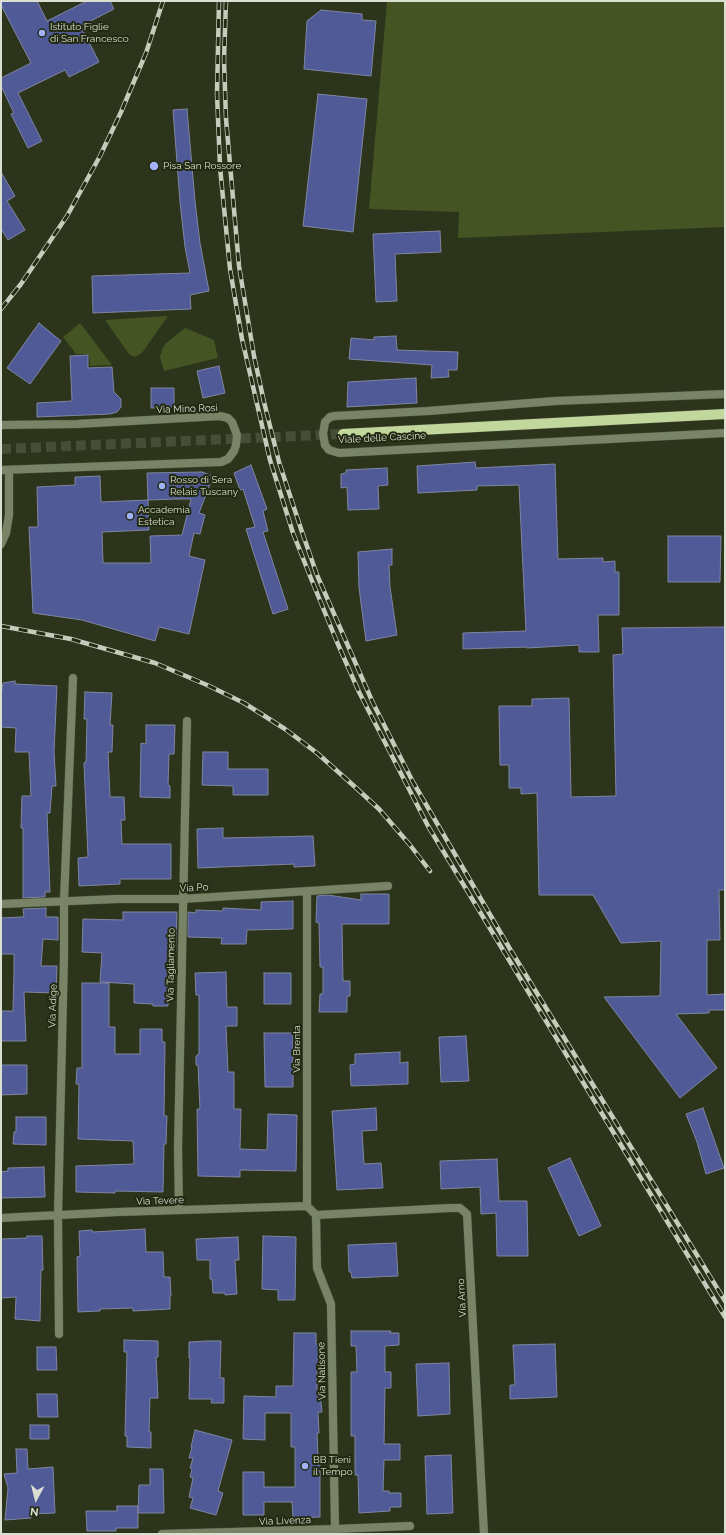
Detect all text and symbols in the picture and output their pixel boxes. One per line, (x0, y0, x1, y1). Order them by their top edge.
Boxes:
place label: Istituto Figlie di San Francesco (50, 21, 129, 44)
marker: Istituto Figlie di San Francesco (37, 28, 47, 38)
marker: Pisa San Rossore (148, 160, 160, 172)
place label: Pisa San Rossore (163, 160, 241, 172)
street label: Via Mino Rosi (156, 402, 218, 416)
street label: Viale delle Cascine (338, 430, 426, 446)
place label: Rosso di Sera Relais Tuscany (170, 474, 238, 498)
marker: Rosso di Sera Relais Tuscany (157, 481, 167, 491)
place label: Accademia Estetica (138, 504, 190, 528)
marker: Accademia Estetica (125, 511, 135, 521)
street label: Via Po (179, 881, 209, 895)
street label: Via Tagliamento (164, 928, 178, 1002)
street label: Via Adige (46, 984, 60, 1028)
street label: Via Brenta (291, 1025, 303, 1073)
street label: Via Tevere (136, 1194, 184, 1208)
street label: Via Arno (455, 1278, 469, 1318)
street label: Via Natisone (315, 1342, 329, 1400)
place label: BB Tieni il Tempo (313, 1454, 353, 1478)
marker: BB Tieni il Tempo (300, 1461, 310, 1471)
north arrow (16, 1479, 56, 1519)
text: N (30, 1504, 39, 1518)
street label: Via Livenza (259, 1514, 311, 1528)

